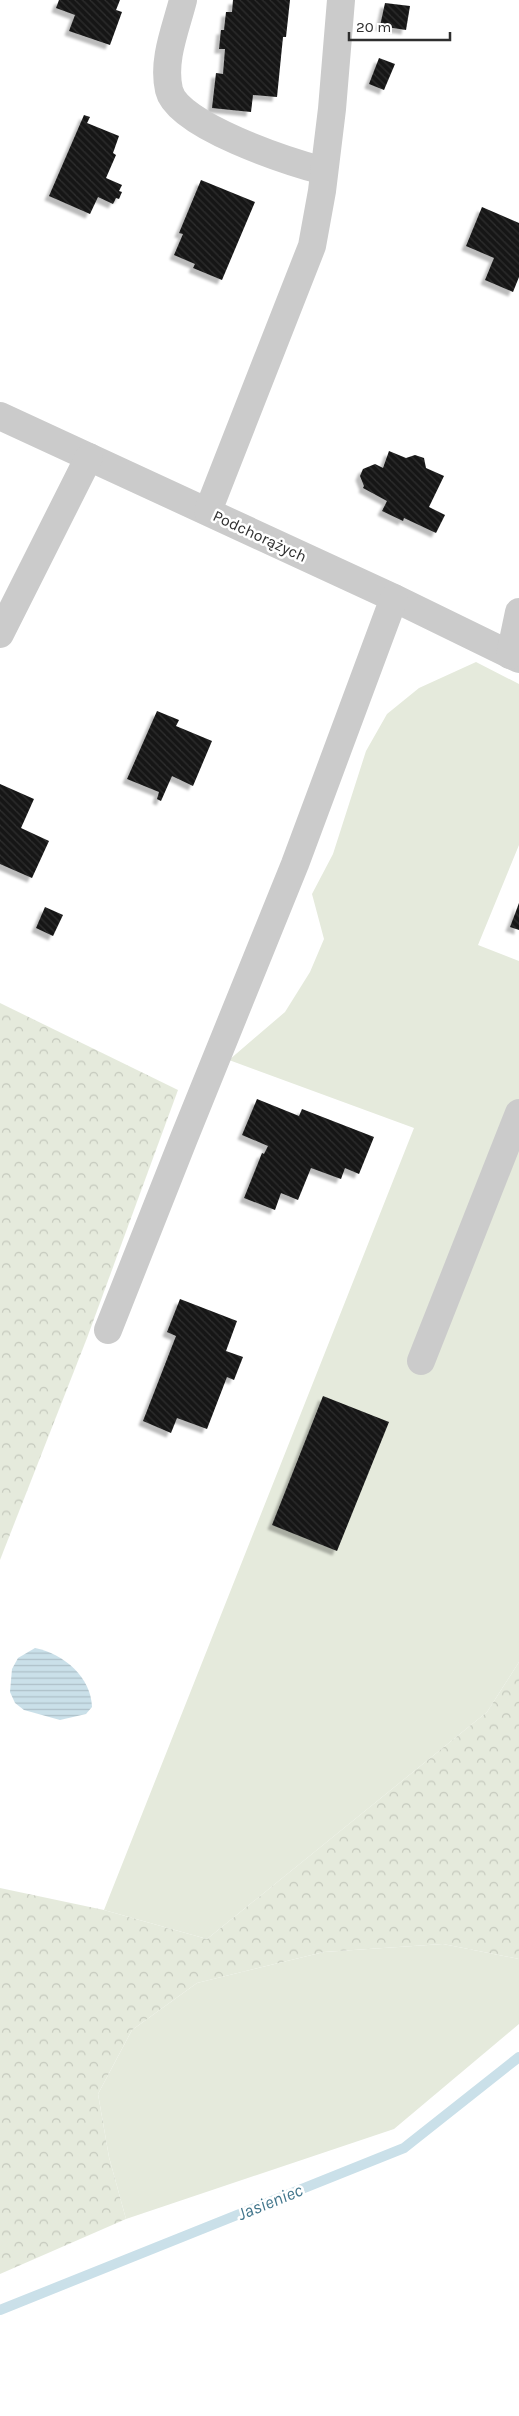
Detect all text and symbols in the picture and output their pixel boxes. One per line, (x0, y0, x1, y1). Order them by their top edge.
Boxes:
scale bar (349, 10, 450, 42)
text: 20 m (356, 18, 391, 36)
street label: Podchorążych (210, 506, 310, 566)
water label: Jasieniec (234, 2179, 307, 2225)

